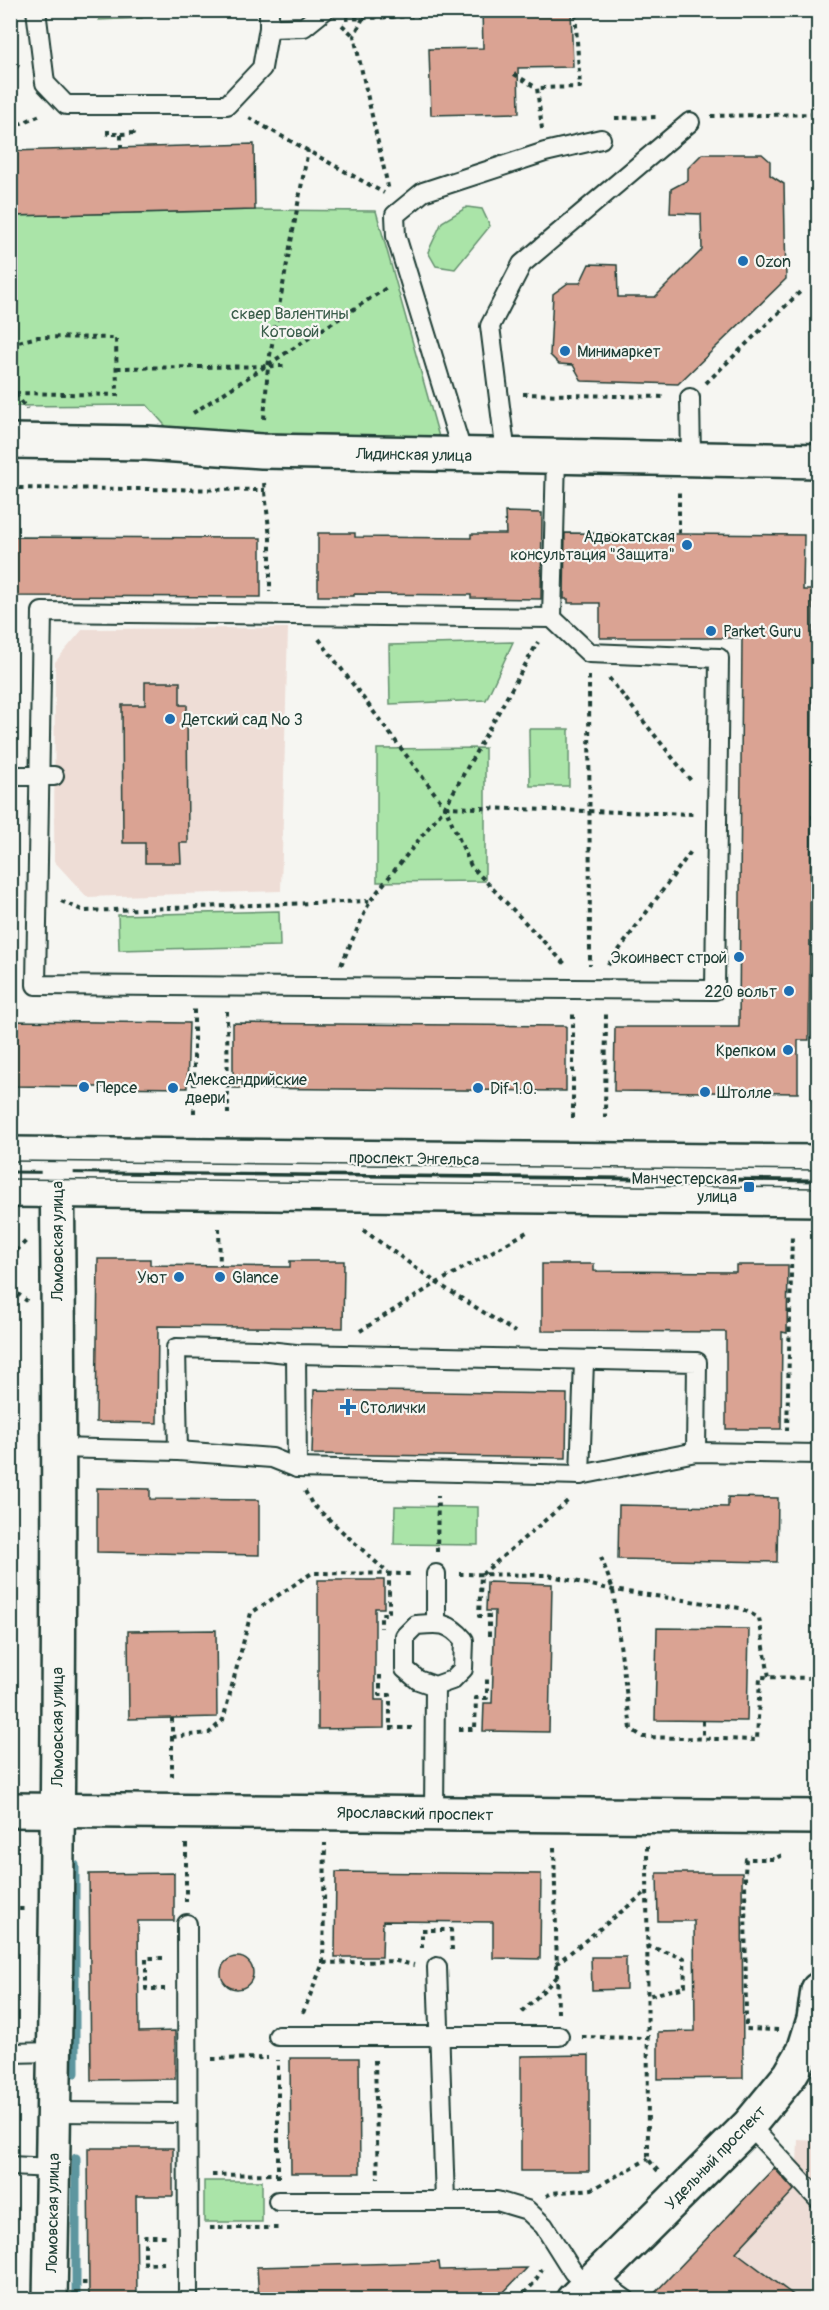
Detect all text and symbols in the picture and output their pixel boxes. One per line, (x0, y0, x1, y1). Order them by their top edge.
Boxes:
place label: Ozon (755, 252, 791, 272)
marker: Ozon (736, 254, 750, 268)
park label: сквер Валентины Котовой (231, 304, 349, 342)
place label: Минимаркет (577, 342, 660, 362)
marker: Минимаркет (558, 344, 572, 358)
street label: Лидинская улица (355, 444, 472, 466)
place label: Адвокатская консультация "Защита" (510, 527, 675, 565)
marker: Адвокатская консультация "Защита" (680, 538, 694, 552)
place label: Parket Guru (723, 622, 801, 642)
marker: Parket Guru (704, 624, 718, 638)
place label: Детский сад № 3 (181, 710, 303, 730)
marker: Детский сад № 3 (163, 712, 177, 726)
place label: Экоинвест строй (611, 948, 727, 968)
marker: Экоинвест строй (732, 950, 746, 964)
place label: 220 вольт (704, 982, 777, 1002)
marker: 220 вольт (782, 984, 796, 998)
place label: Крепком (716, 1041, 776, 1061)
marker: Крепком (781, 1043, 795, 1057)
place label: Александрийские двери (185, 1070, 307, 1108)
place label: Персе (96, 1078, 137, 1098)
place label: Dif 1.0. (490, 1079, 537, 1099)
marker: Персе (77, 1080, 91, 1094)
marker: Александрийские двери (166, 1081, 180, 1095)
marker: Dif 1.0. (471, 1081, 485, 1095)
place label: Штолле (717, 1083, 772, 1103)
marker: Штолле (698, 1085, 712, 1099)
street label: проспект Энгельса (349, 1148, 479, 1170)
place label: Манчестерская улица (631, 1169, 737, 1207)
marker: Манчестерская улица (742, 1180, 756, 1194)
street label: Ломовская улица (48, 1181, 68, 1302)
place label: Уют (137, 1268, 167, 1288)
place label: Glance (232, 1268, 278, 1288)
marker: Уют (172, 1270, 186, 1284)
marker: Glance (213, 1270, 227, 1284)
place label: Столички (360, 1398, 425, 1418)
marker: Столички (341, 1400, 355, 1414)
street label: Ломовская улица (48, 1667, 68, 1788)
street label: Ярославский проспект (336, 1803, 493, 1825)
street label: Удельный проспект (661, 2101, 771, 2214)
street label: Ломовская улица (42, 2153, 64, 2274)

